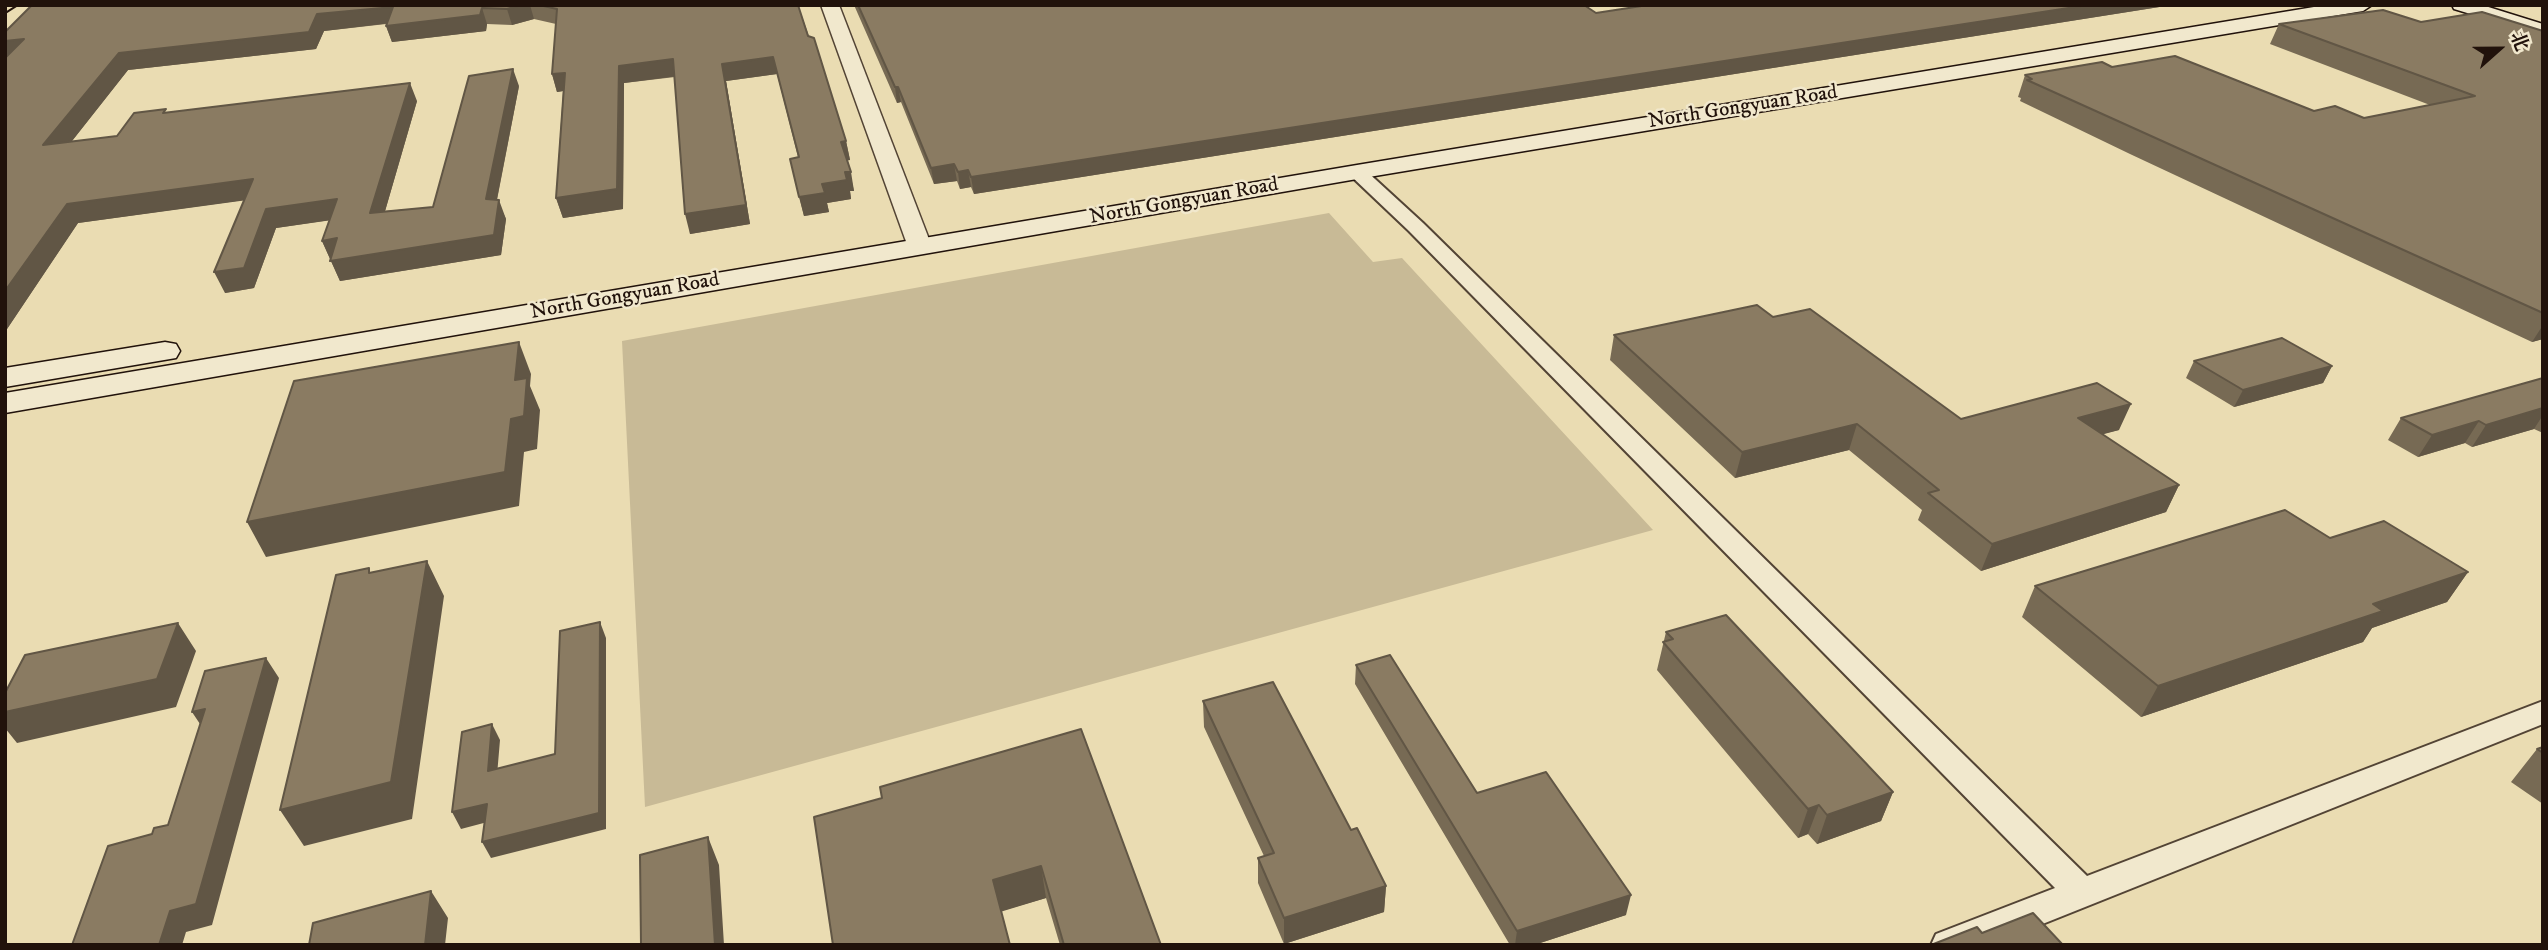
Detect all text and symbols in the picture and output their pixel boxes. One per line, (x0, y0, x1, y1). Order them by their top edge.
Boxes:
north arrow (2464, 14, 2534, 84)
text: 北 (2505, 28, 2533, 54)
street label: North Gongyuan Road (1647, 81, 1839, 135)
street label: North Gongyuan Road (1088, 173, 1280, 231)
street label: North Gongyuan Road (529, 268, 721, 326)

